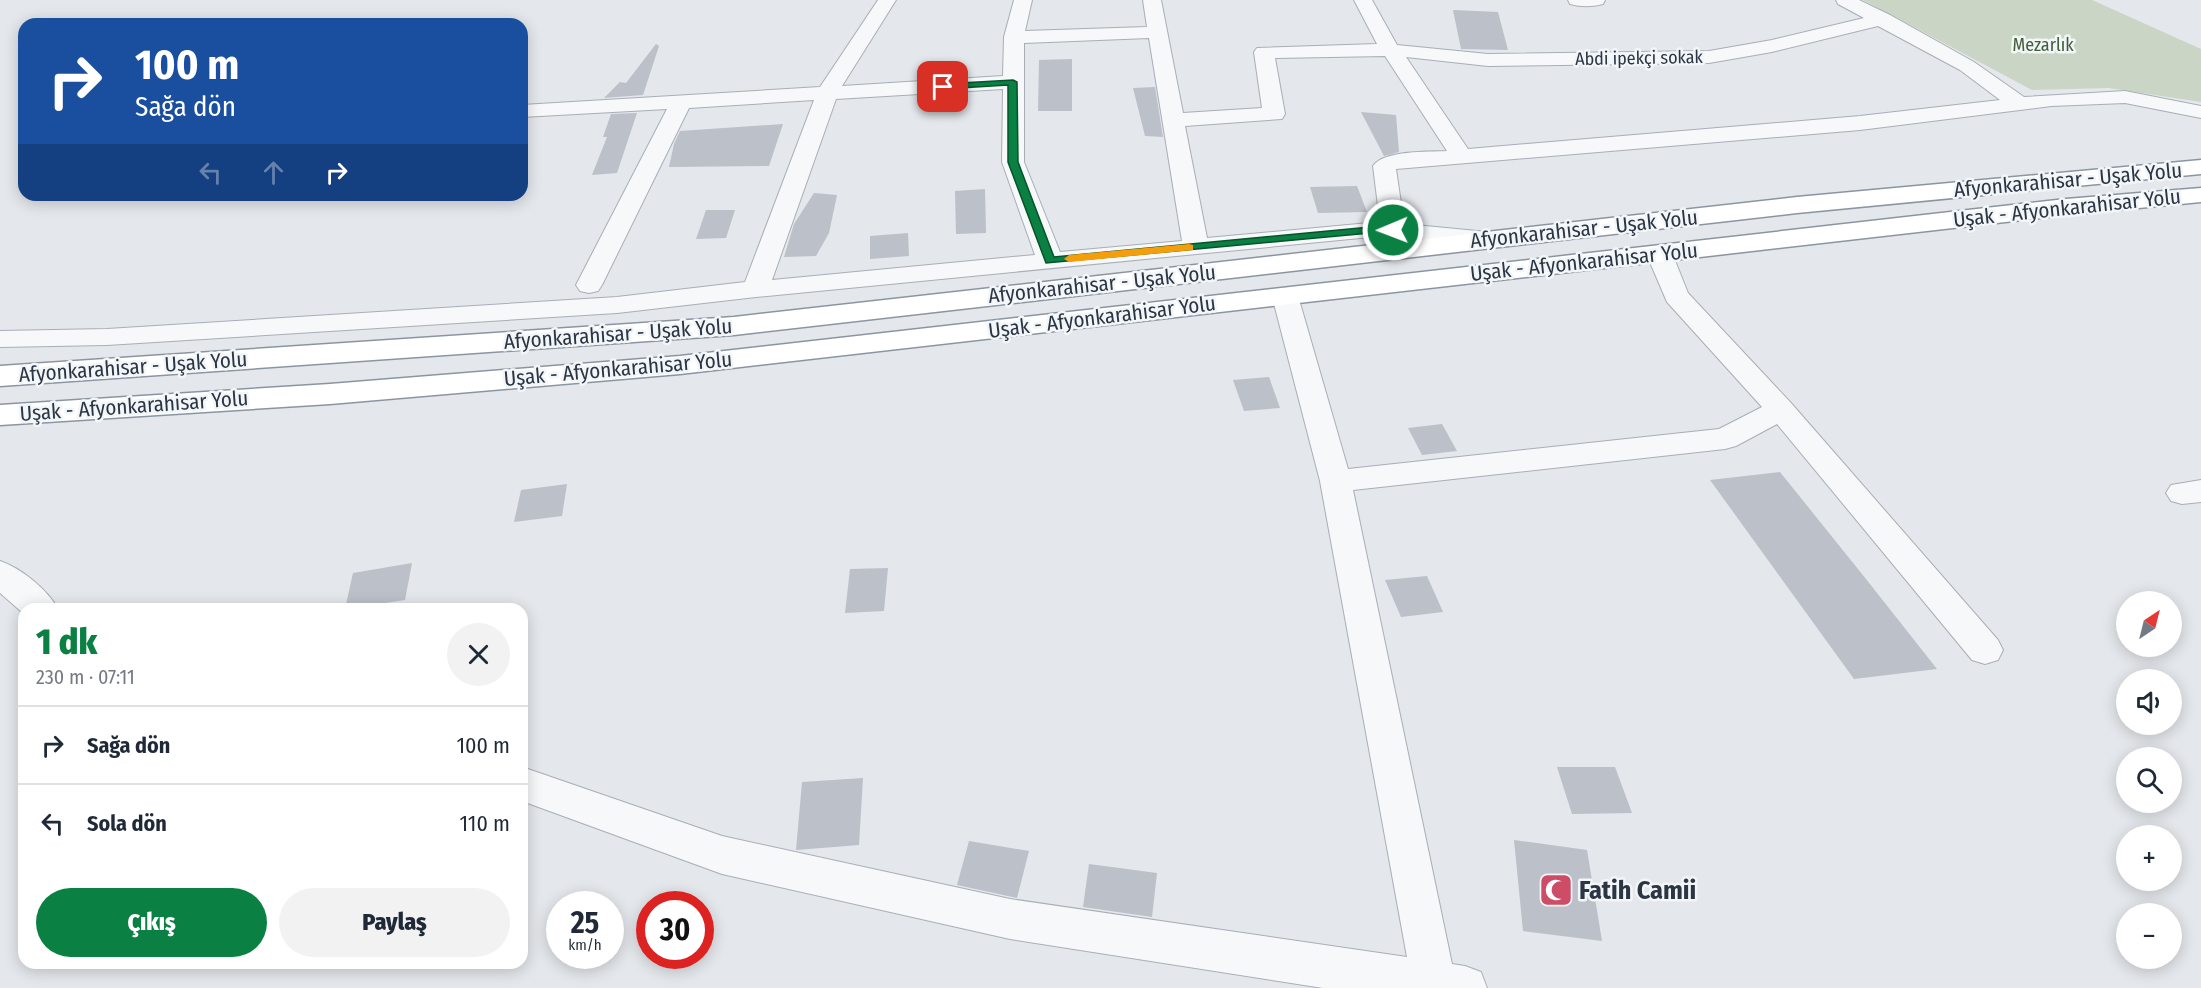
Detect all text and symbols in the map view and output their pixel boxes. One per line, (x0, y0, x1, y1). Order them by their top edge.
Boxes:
park label: Mezarlık (2012, 34, 2074, 56)
text: 100 m (135, 40, 239, 90)
icon: right (36, 42, 114, 120)
street label: Abdi ipekçi sokak (1575, 46, 1704, 70)
pin (917, 61, 968, 112)
icon: arrive (926, 70, 959, 103)
text: Sağa dön (135, 91, 236, 123)
icon: left (194, 156, 227, 189)
icon: ahead (257, 156, 290, 189)
icon: right (320, 156, 353, 189)
street label: Afyonkarahisar - Uşak Yolu (1953, 157, 2183, 203)
street label: Uşak - Afyonkarahisar Yolu (1952, 183, 2182, 233)
position arrow (1361, 198, 1425, 262)
street label: Afyonkarahisar - Uşak Yolu (1469, 204, 1699, 254)
street label: Uşak - Afyonkarahisar Yolu (1469, 237, 1699, 287)
street label: Afyonkarahisar - Uşak Yolu (987, 259, 1217, 309)
street label: Uşak - Afyonkarahisar Yolu (987, 290, 1217, 344)
street label: Afyonkarahisar - Uşak Yolu (503, 313, 733, 355)
street label: Afyonkarahisar - Uşak Yolu (18, 346, 248, 388)
street label: Uşak - Afyonkarahisar Yolu (503, 346, 733, 392)
street label: Uşak - Afyonkarahisar Yolu (19, 385, 249, 427)
north arrow (2116, 591, 2182, 657)
map controls (2116, 591, 2182, 969)
text: 1 dk (36, 620, 97, 664)
button: close (447, 623, 510, 686)
text: 230 m · 07:11 (36, 665, 135, 689)
button: sound (2116, 669, 2182, 735)
icon: right (36, 729, 69, 762)
text: Sağa dön (87, 732, 170, 759)
text: 100 m (456, 732, 510, 759)
button: search (2116, 747, 2182, 813)
icon: left (36, 807, 69, 840)
text: Sola dön (87, 810, 167, 837)
text: 110 m (460, 810, 510, 837)
button: + (2116, 825, 2182, 891)
mosque icon: Fatih Camii (1538, 872, 1574, 908)
place label: Fatih Camii (1579, 875, 1696, 906)
button: Çıkış (36, 888, 267, 957)
button: Paylaş (279, 888, 510, 957)
speed limit sign: 30 (636, 891, 714, 969)
button: − (2116, 903, 2182, 969)
text: 25 (571, 905, 599, 941)
text: km/h (568, 936, 602, 954)

